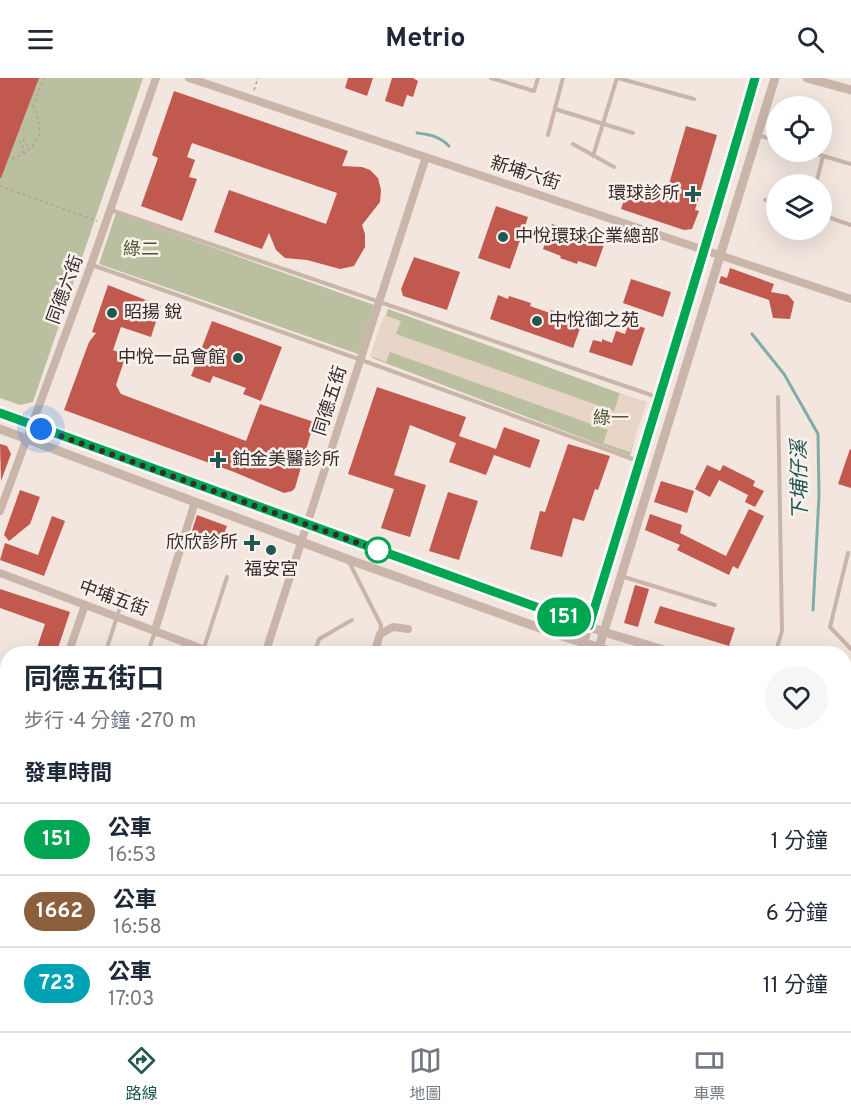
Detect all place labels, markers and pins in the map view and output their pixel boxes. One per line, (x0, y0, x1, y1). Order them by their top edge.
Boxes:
place label: 環球診所 (608, 183, 680, 206)
marker: 環球診所 (684, 185, 702, 203)
place label: 中悅環球企業總部 (515, 226, 659, 249)
marker: 中悅環球企業總部 (496, 230, 510, 244)
place label: 昭揚 銳 (124, 302, 182, 325)
marker: 昭揚 銳 (105, 306, 119, 320)
place label: 中悅御之苑 (549, 310, 639, 333)
marker: 中悅御之苑 (530, 314, 544, 328)
place label: 中悅一品會館 (118, 347, 226, 370)
marker: 中悅一品會館 (231, 351, 245, 365)
place label: 鉑金美醫診所 (232, 449, 340, 472)
marker: 鉑金美醫診所 (209, 451, 227, 469)
place label: 欣欣診所 (166, 532, 238, 555)
marker: 欣欣診所 (243, 534, 261, 552)
unlabelled marker (365, 537, 391, 563)
marker: 福安宮 (264, 543, 278, 557)
place label: 福安宮 (244, 559, 298, 582)

